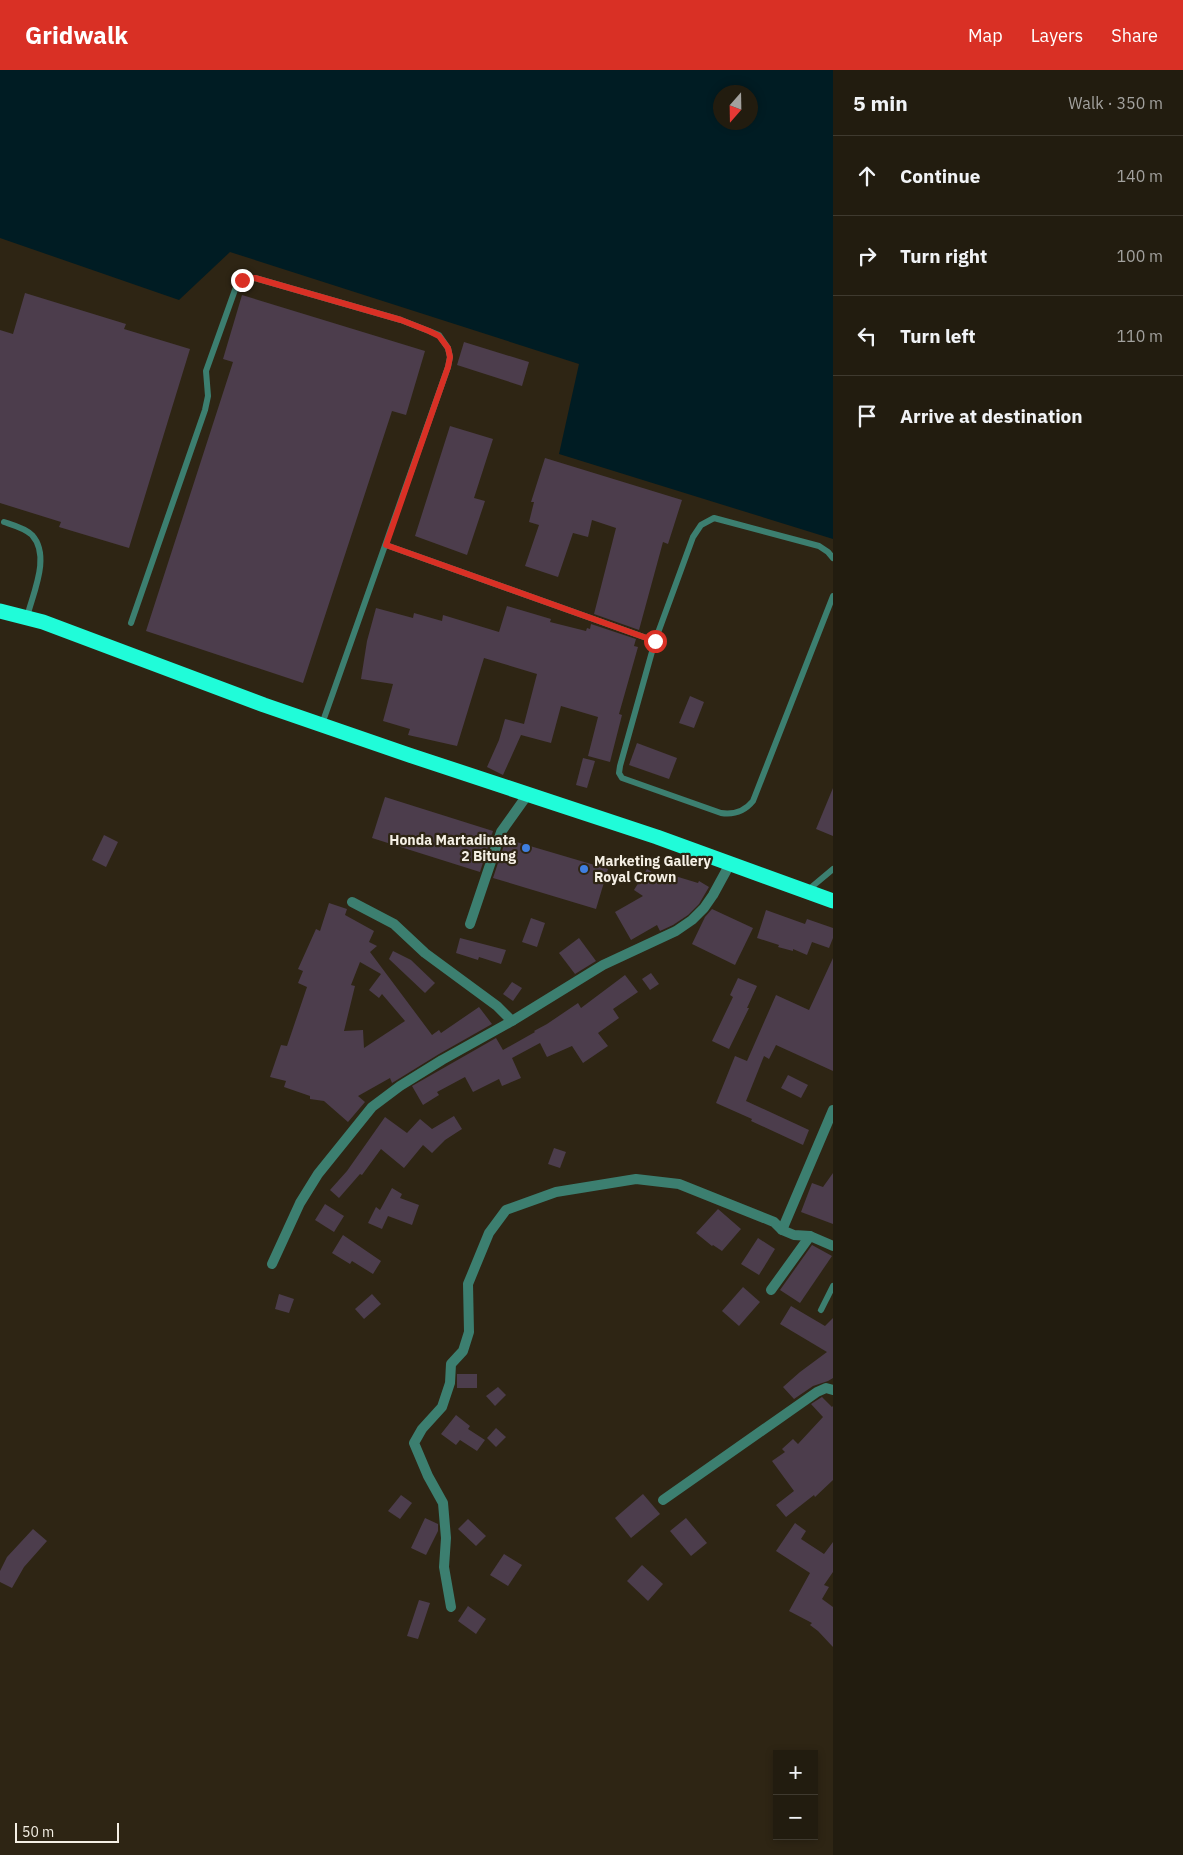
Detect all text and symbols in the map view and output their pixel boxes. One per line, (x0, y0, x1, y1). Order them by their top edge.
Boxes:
text: Gridwalk (25, 19, 128, 51)
text: Map (968, 24, 1003, 47)
text: Layers (1031, 24, 1083, 47)
text: Share (1111, 24, 1158, 47)
north arrow (713, 85, 758, 130)
text: 5 min (853, 89, 908, 117)
text: Walk · 350 m (1068, 93, 1163, 113)
icon: ahead (853, 162, 881, 190)
text: Continue (900, 164, 980, 188)
text: 140 m (1116, 166, 1163, 186)
icon: right (853, 242, 881, 270)
text: Turn right (900, 244, 987, 268)
text: 100 m (1116, 246, 1163, 266)
route end (231, 269, 254, 292)
icon: left (853, 322, 881, 350)
text: Turn left (900, 324, 976, 348)
text: 110 m (1116, 326, 1163, 346)
icon: arrive (853, 402, 881, 430)
text: Arrive at destination (900, 404, 1083, 428)
route start (644, 630, 667, 653)
place label: Honda Martadinata 2 Bitung (389, 831, 516, 865)
marker: Honda Martadinata 2 Bitung (520, 842, 532, 854)
place label: Marketing Gallery Royal Crown (594, 852, 711, 886)
marker: Marketing Gallery Royal Crown (578, 863, 590, 875)
map controls (773, 1750, 818, 1840)
button: + (773, 1750, 818, 1795)
button: − (773, 1795, 818, 1840)
scale bar (15, 1820, 119, 1843)
text: 50 m (22, 1823, 54, 1841)

